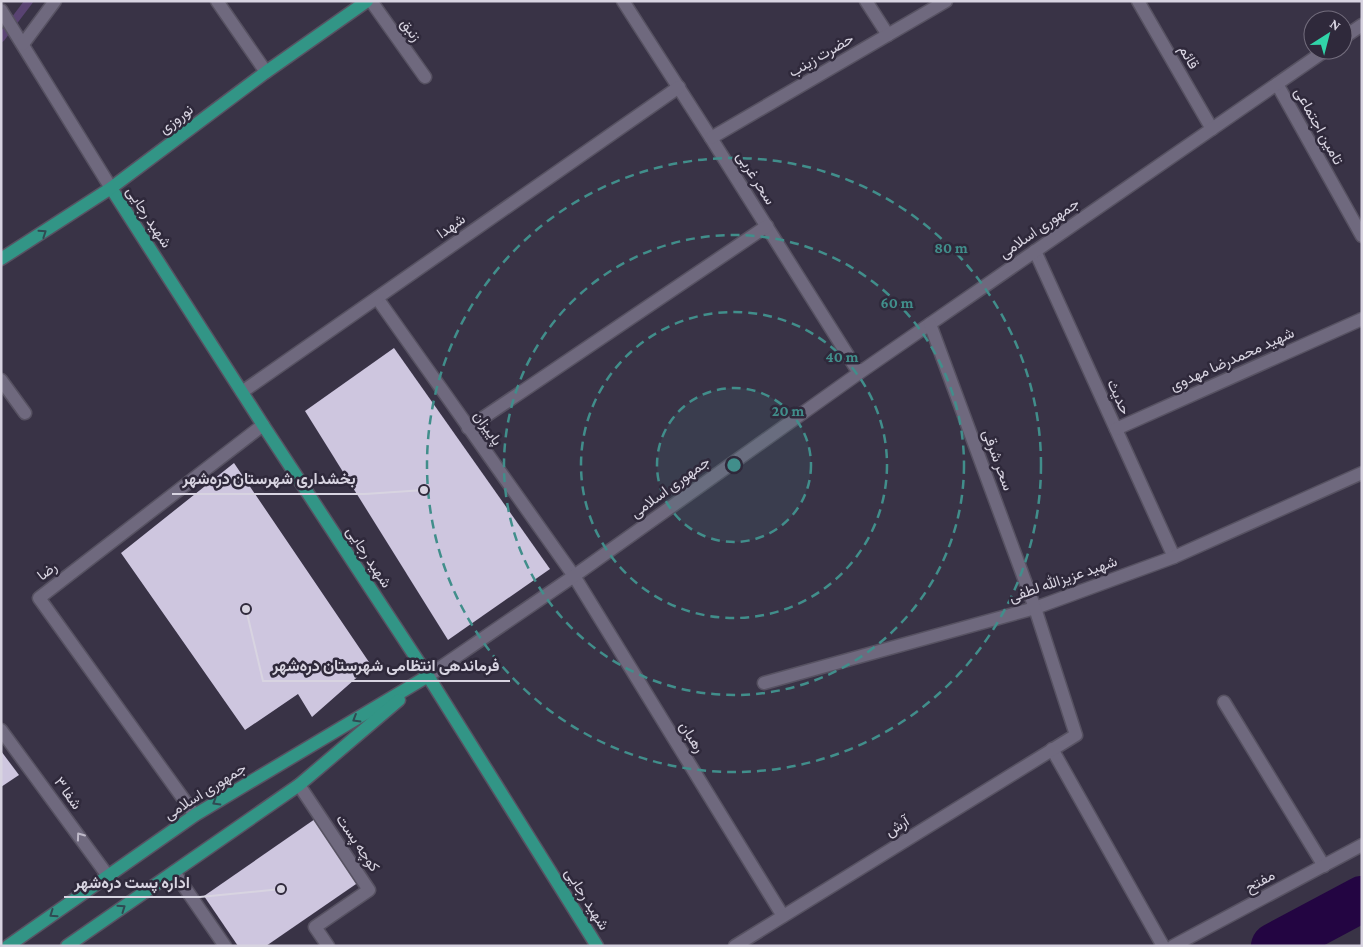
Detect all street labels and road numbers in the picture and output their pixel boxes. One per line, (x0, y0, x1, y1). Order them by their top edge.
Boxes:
street label: زنبق (396, 15, 424, 46)
street label: حضرت زینب (786, 30, 857, 81)
street label: قائم (1174, 42, 1202, 73)
street label: تامین اجتماعی (1290, 85, 1347, 168)
street label: نوروزی (156, 101, 197, 138)
street label: سحر غربی (732, 149, 779, 209)
street label: شهید رجایی (122, 183, 175, 252)
street label: جمهوری اسلامی (996, 195, 1083, 263)
street label: شهدا (434, 211, 469, 242)
street label: شهید محمدرضا مهدوی (1167, 324, 1298, 395)
street label: حدیث (1103, 377, 1134, 417)
street label: پاییزان (469, 408, 505, 449)
street label: سحر شرقی (978, 427, 1016, 494)
street label: جمهوری اسلامی (627, 453, 714, 523)
street label: شهید رجایی (342, 523, 395, 592)
street label: شهید عزیزالله لطفی (1006, 552, 1120, 607)
street label: رضا (34, 558, 61, 584)
street label: رهبان (675, 718, 708, 756)
street label: جمهوری اسلامی (161, 759, 250, 824)
street label: شفا ۳ (51, 774, 85, 812)
street label: کوچه پست (331, 811, 383, 876)
street label: آرش (882, 812, 914, 841)
street label: شهید رجایی (560, 865, 612, 934)
street label: مفتح (1242, 867, 1279, 898)

